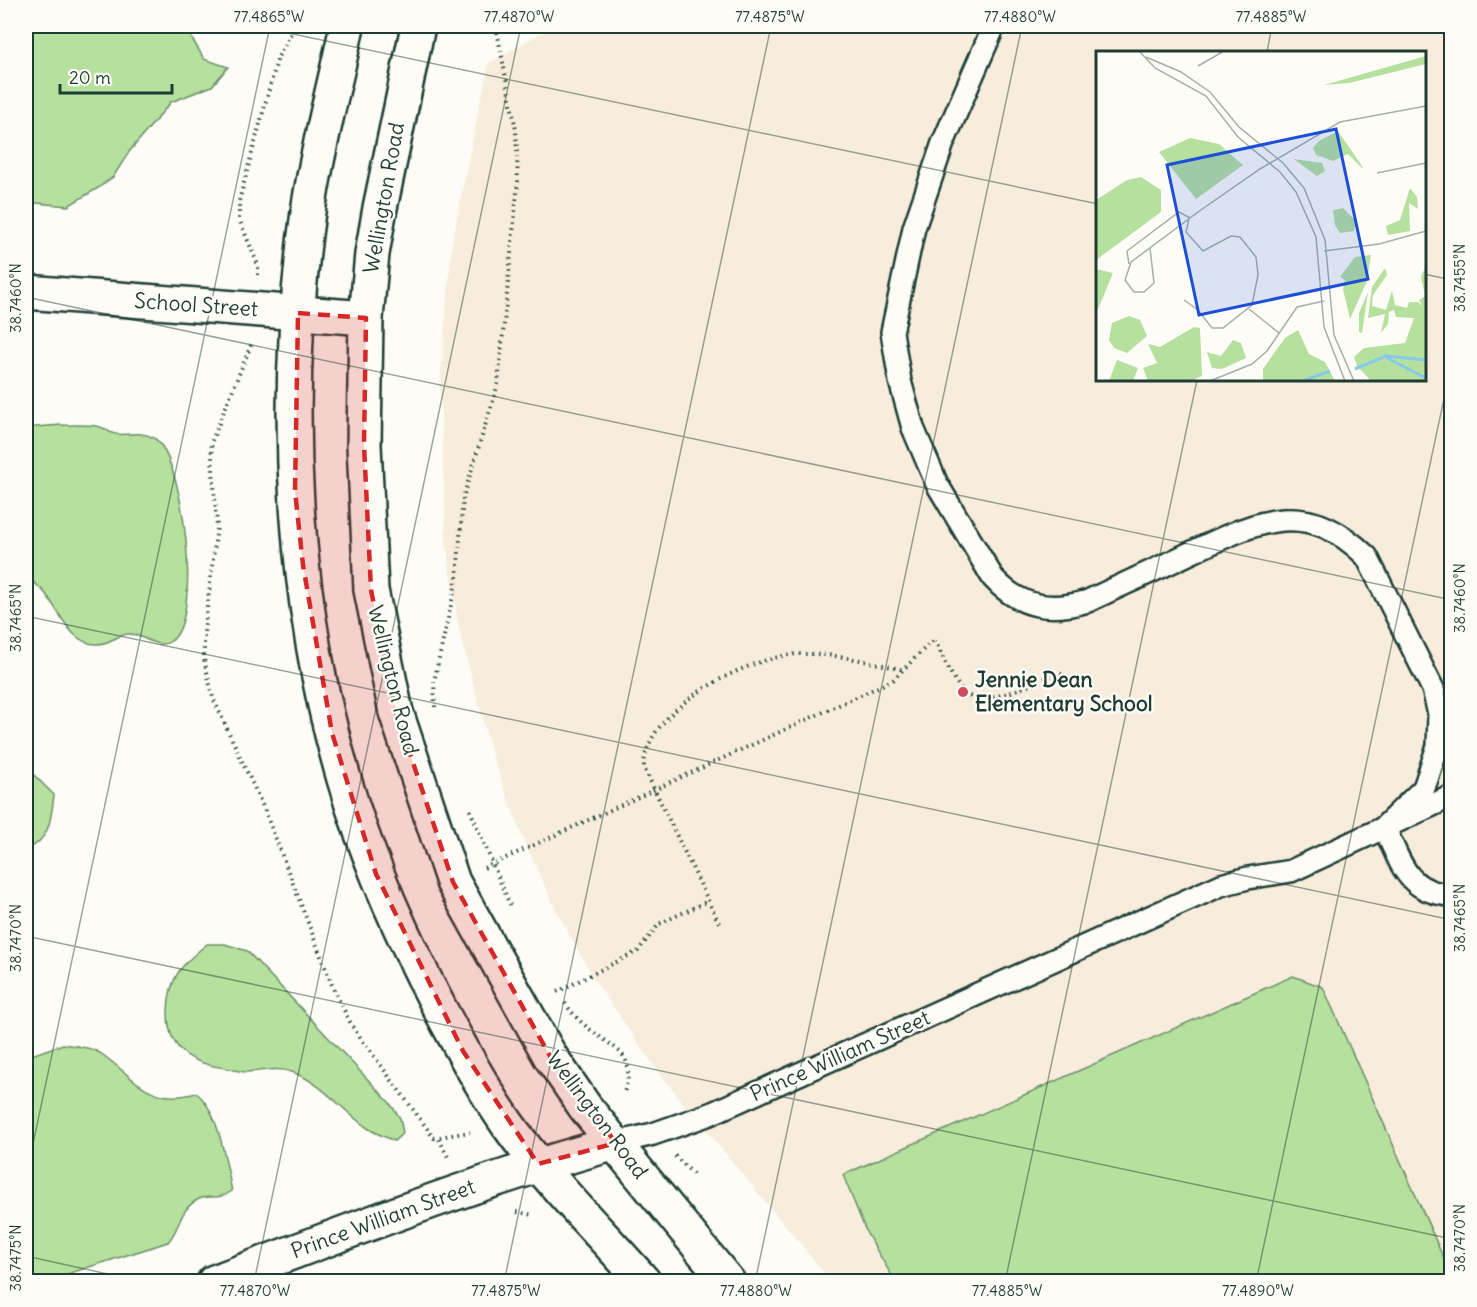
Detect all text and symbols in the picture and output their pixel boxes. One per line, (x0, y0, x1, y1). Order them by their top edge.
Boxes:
text: 77.4865°W (234, 7, 305, 26)
text: 77.4870°W (484, 7, 555, 26)
text: 77.4875°W (735, 7, 805, 26)
text: 77.4880°W (984, 7, 1056, 26)
text: 77.4885°W (1236, 7, 1307, 26)
inset map (1096, 51, 1426, 381)
scale bar (60, 57, 172, 95)
text: 20 m (69, 66, 111, 89)
street label: Wellington Road (357, 120, 410, 276)
text: 38.7455°N (1450, 244, 1469, 312)
text: 38.7460°N (6, 263, 25, 333)
street label: School Street (133, 287, 259, 322)
text: 38.7460°N (1450, 563, 1469, 633)
text: 38.7465°N (6, 584, 25, 652)
street label: Wellington Road (362, 602, 425, 757)
place label: Jennie Dean Elementary School (975, 666, 1152, 717)
marker: Jennie Dean Elementary School (956, 685, 970, 699)
text: 38.7465°N (1450, 884, 1469, 952)
text: 38.7470°N (6, 904, 25, 972)
street label: Prince William Street (746, 1004, 934, 1107)
street label: Wellington Road (541, 1046, 654, 1184)
street label: Prince William Street (287, 1173, 479, 1264)
text: 38.7470°N (1450, 1204, 1469, 1272)
text: 38.7475°N (6, 1224, 25, 1292)
text: 77.4870°W (220, 1281, 291, 1300)
text: 77.4875°W (471, 1281, 541, 1300)
text: 77.4880°W (720, 1281, 792, 1300)
text: 77.4885°W (972, 1281, 1043, 1300)
text: 77.4890°W (1222, 1281, 1294, 1300)

